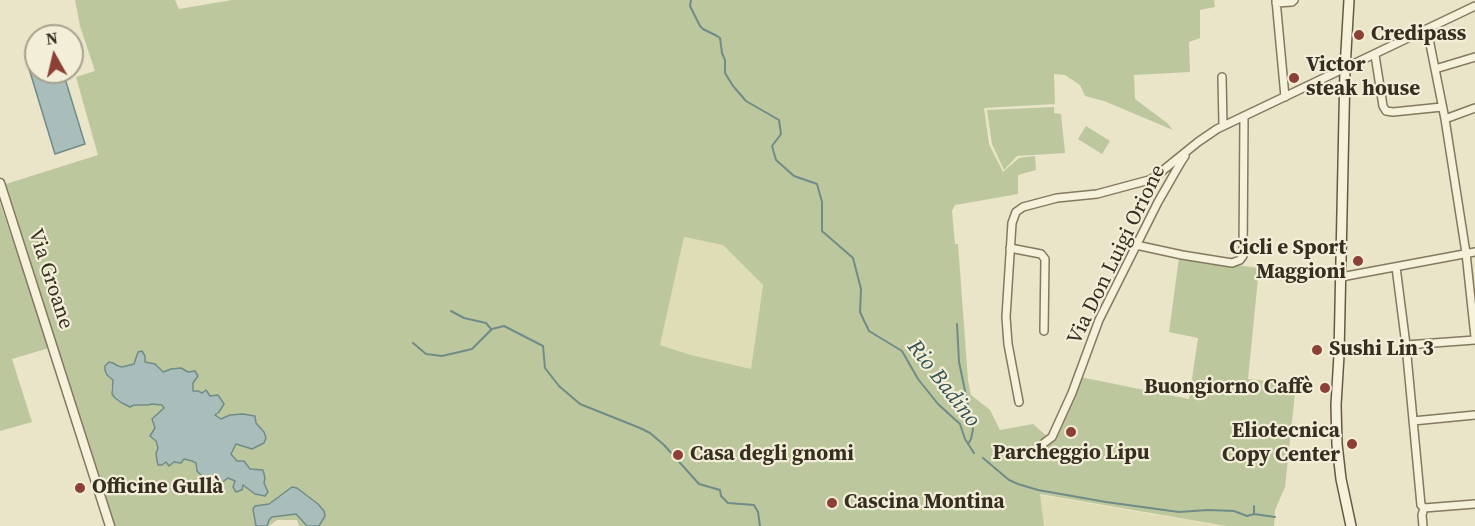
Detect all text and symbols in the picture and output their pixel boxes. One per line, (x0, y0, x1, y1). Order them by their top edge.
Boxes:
place label: Credipass (1371, 22, 1466, 48)
north arrow (24, 24, 84, 84)
text: N (44, 26, 59, 50)
marker: Credipass (1352, 28, 1366, 42)
place label: Victor steak house (1306, 53, 1420, 103)
marker: Victor steak house (1287, 71, 1301, 85)
street label: Via Don Luigi Orione (1063, 161, 1171, 349)
street label: Via Groane (22, 226, 78, 332)
place label: Cicli e Sport Maggioni (1229, 236, 1346, 286)
marker: Cicli e Sport Maggioni (1351, 254, 1365, 268)
water label: Rio Badino (901, 335, 985, 433)
place label: Sushi Lin 3 (1329, 337, 1434, 363)
marker: Sushi Lin 3 (1310, 343, 1324, 357)
place label: Buongiorno Caffè (1144, 375, 1313, 401)
marker: Buongiorno Caffè (1318, 381, 1332, 395)
place label: Eliotecnica Copy Center (1222, 419, 1340, 469)
marker: Parcheggio Lipu (1064, 425, 1078, 439)
marker: Eliotecnica Copy Center (1345, 437, 1359, 451)
place label: Parcheggio Lipu (992, 441, 1150, 467)
place label: Casa degli gnomi (690, 442, 854, 468)
marker: Casa degli gnomi (671, 448, 685, 462)
place label: Officine Gullà (92, 475, 223, 501)
marker: Officine Gullà (73, 481, 87, 495)
place label: Cascina Montina (844, 490, 1005, 516)
marker: Cascina Montina (825, 496, 839, 510)

